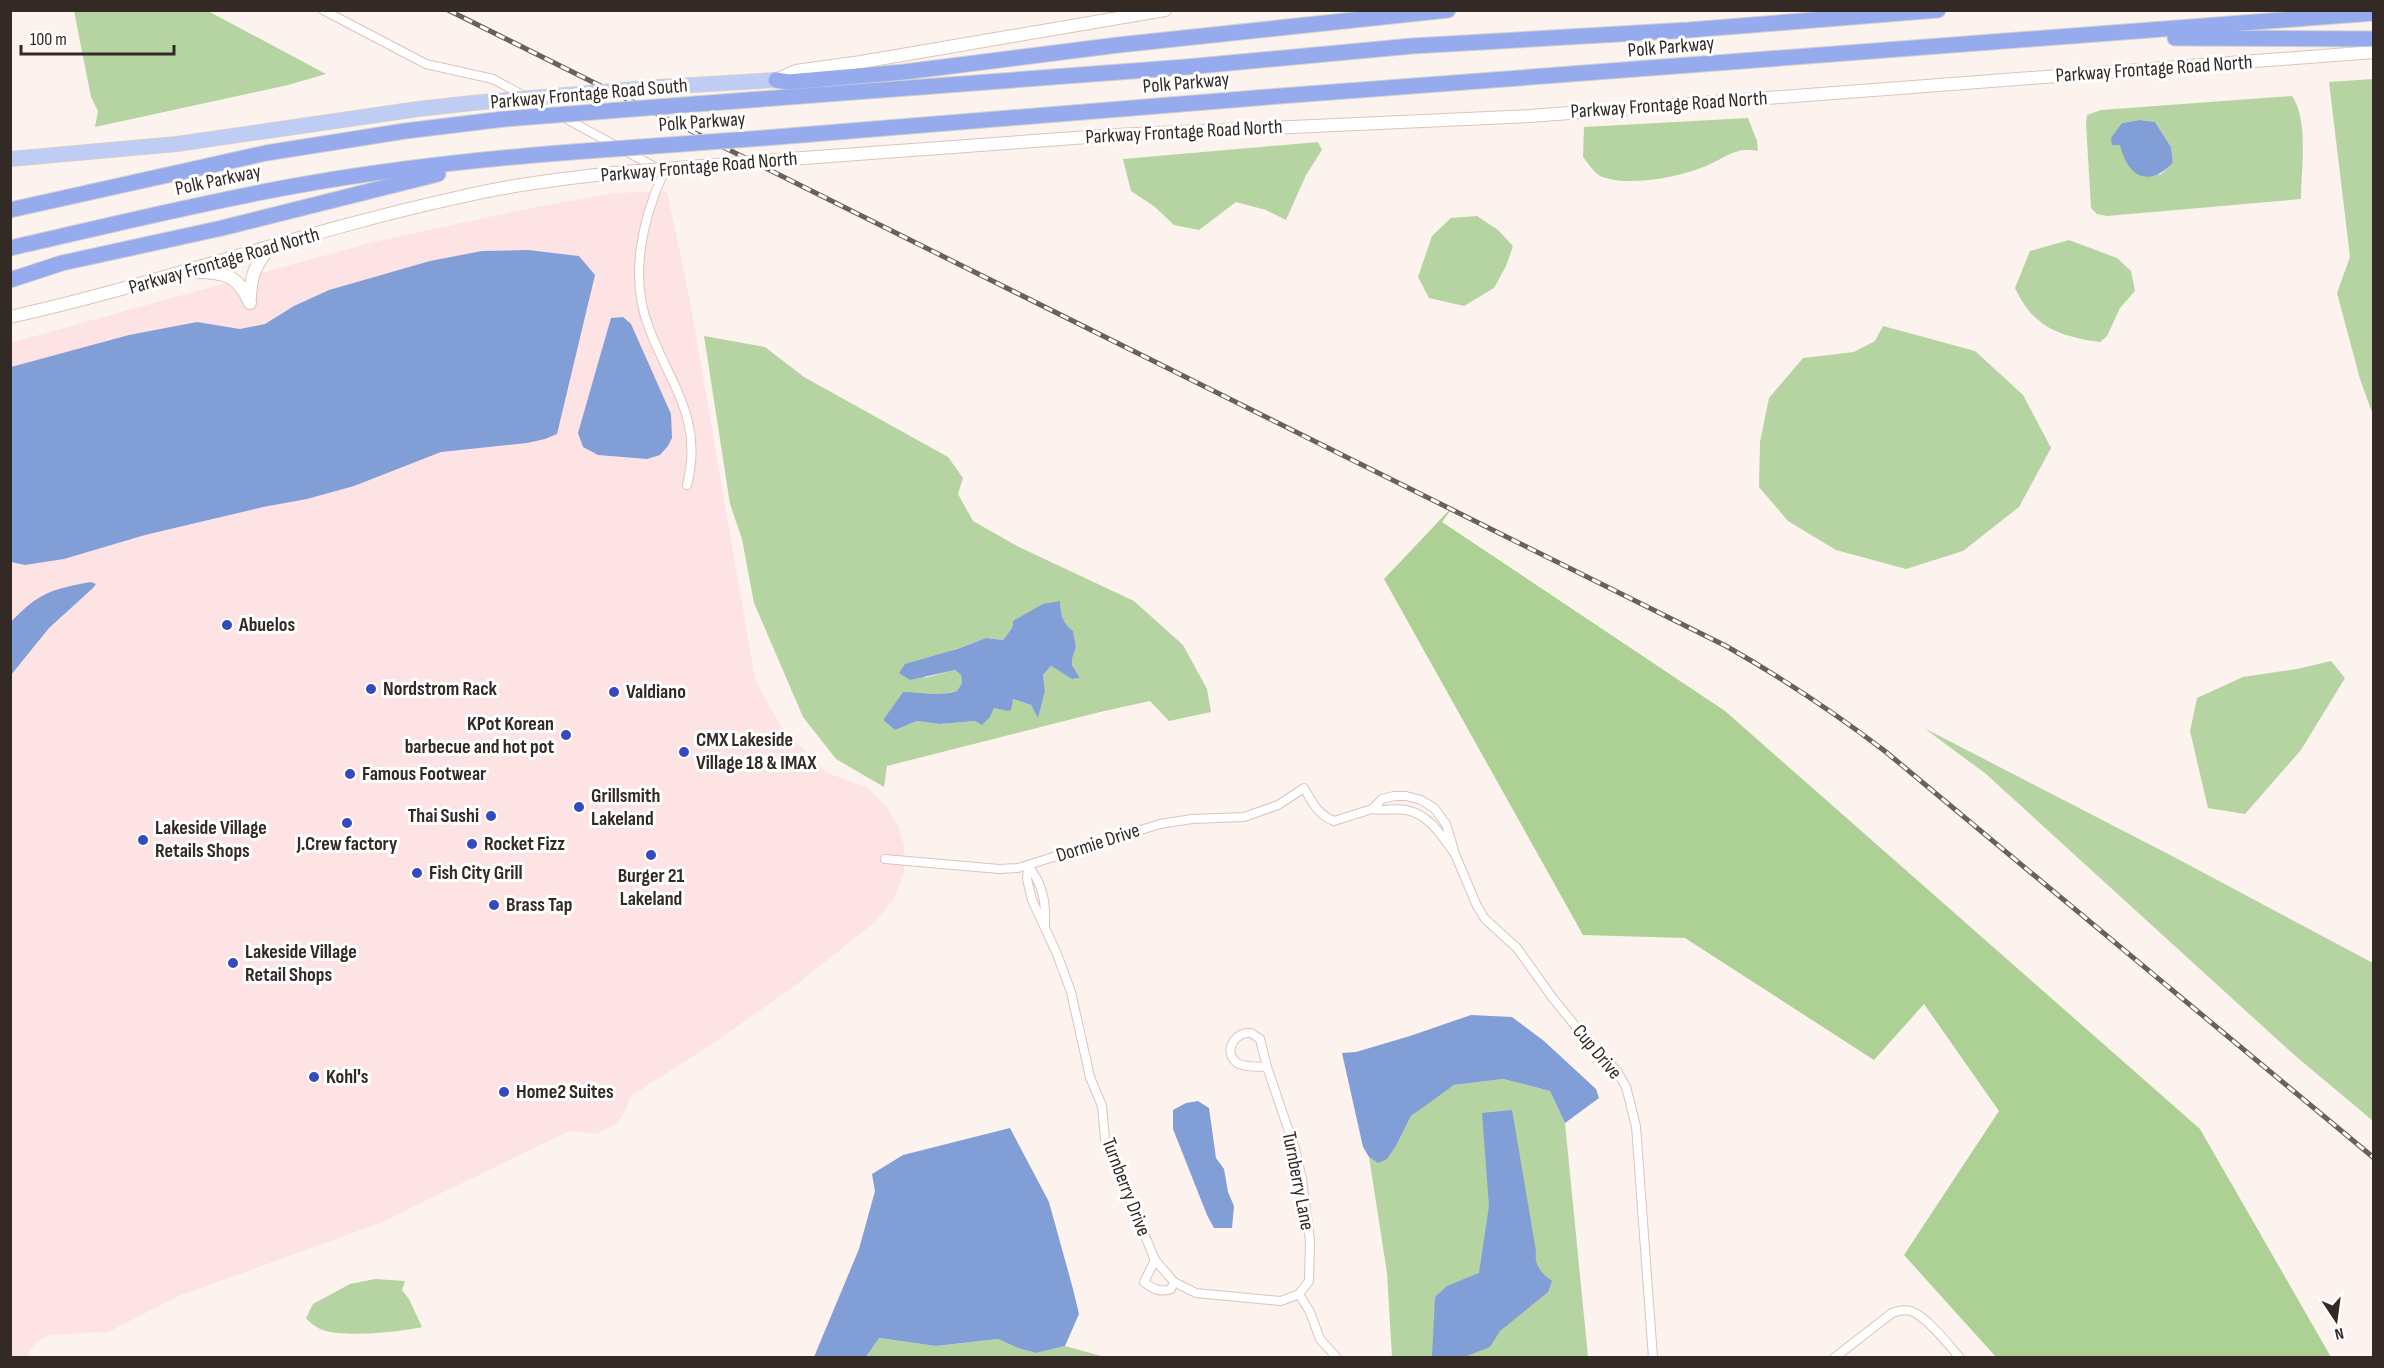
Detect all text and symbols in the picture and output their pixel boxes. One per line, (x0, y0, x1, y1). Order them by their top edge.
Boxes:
scale bar (21, 18, 174, 56)
text: 100 m (30, 29, 67, 50)
street label: Polk Parkway (1627, 31, 1716, 63)
street label: Parkway Frontage Road North (2055, 50, 2253, 88)
street label: Polk Parkway (1142, 67, 1231, 99)
street label: Parkway Frontage Road South (489, 73, 689, 115)
street label: Parkway Frontage Road North (1570, 86, 1768, 124)
street label: Polk Parkway (658, 107, 746, 137)
street label: Parkway Frontage Road North (1085, 115, 1283, 149)
street label: Parkway Frontage Road North (600, 146, 798, 188)
street label: Polk Parkway (173, 159, 263, 201)
street label: Parkway Frontage Road North (126, 222, 322, 300)
place label: Abuelos (238, 613, 295, 637)
marker: Abuelos (220, 618, 234, 632)
place label: Nordstrom Rack (383, 677, 498, 701)
place label: Valdiano (626, 680, 686, 704)
marker: Nordstrom Rack (364, 682, 378, 696)
marker: Valdiano (607, 685, 621, 699)
place label: KPot Korean barbecue and hot pot (405, 712, 554, 759)
marker: KPot Korean barbecue and hot pot (559, 728, 573, 742)
place label: CMX Lakeside Village 18 & IMAX (696, 728, 817, 775)
marker: CMX Lakeside Village 18 & IMAX (677, 745, 691, 759)
place label: Famous Footwear (362, 762, 486, 786)
marker: Famous Footwear (343, 767, 357, 781)
place label: Grillsmith Lakeland (591, 784, 660, 831)
marker: Grillsmith Lakeland (572, 800, 586, 814)
place label: Thai Sushi (408, 804, 479, 828)
marker: Thai Sushi (484, 809, 498, 823)
place label: Lakeside Village Retails Shops (155, 816, 267, 863)
marker: J.Crew factory (340, 816, 354, 830)
street label: Dormie Drive (1053, 818, 1143, 868)
place label: J.Crew factory (296, 832, 398, 856)
place label: Rocket Fizz (484, 832, 565, 856)
marker: Lakeside Village Retails Shops (136, 833, 150, 847)
marker: Rocket Fizz (465, 837, 479, 851)
marker: Burger 21 Lakeland (644, 848, 658, 862)
place label: Fish City Grill (429, 861, 523, 885)
place label: Burger 21 Lakeland (618, 864, 685, 911)
marker: Fish City Grill (410, 866, 424, 880)
place label: Brass Tap (506, 893, 572, 917)
marker: Brass Tap (487, 898, 501, 912)
place label: Lakeside Village Retail Shops (245, 940, 357, 987)
marker: Lakeside Village Retail Shops (226, 956, 240, 970)
street label: Cup Drive (1567, 1020, 1627, 1084)
place label: Kohl's (326, 1065, 369, 1089)
marker: Kohl's (307, 1070, 321, 1084)
place label: Home2 Suites (516, 1080, 614, 1104)
marker: Home2 Suites (497, 1085, 511, 1099)
street label: Turnberry Lane (1277, 1130, 1319, 1232)
street label: Turnberry Drive (1096, 1135, 1156, 1239)
north arrow (2306, 1290, 2366, 1350)
text: N (2333, 1323, 2345, 1343)

